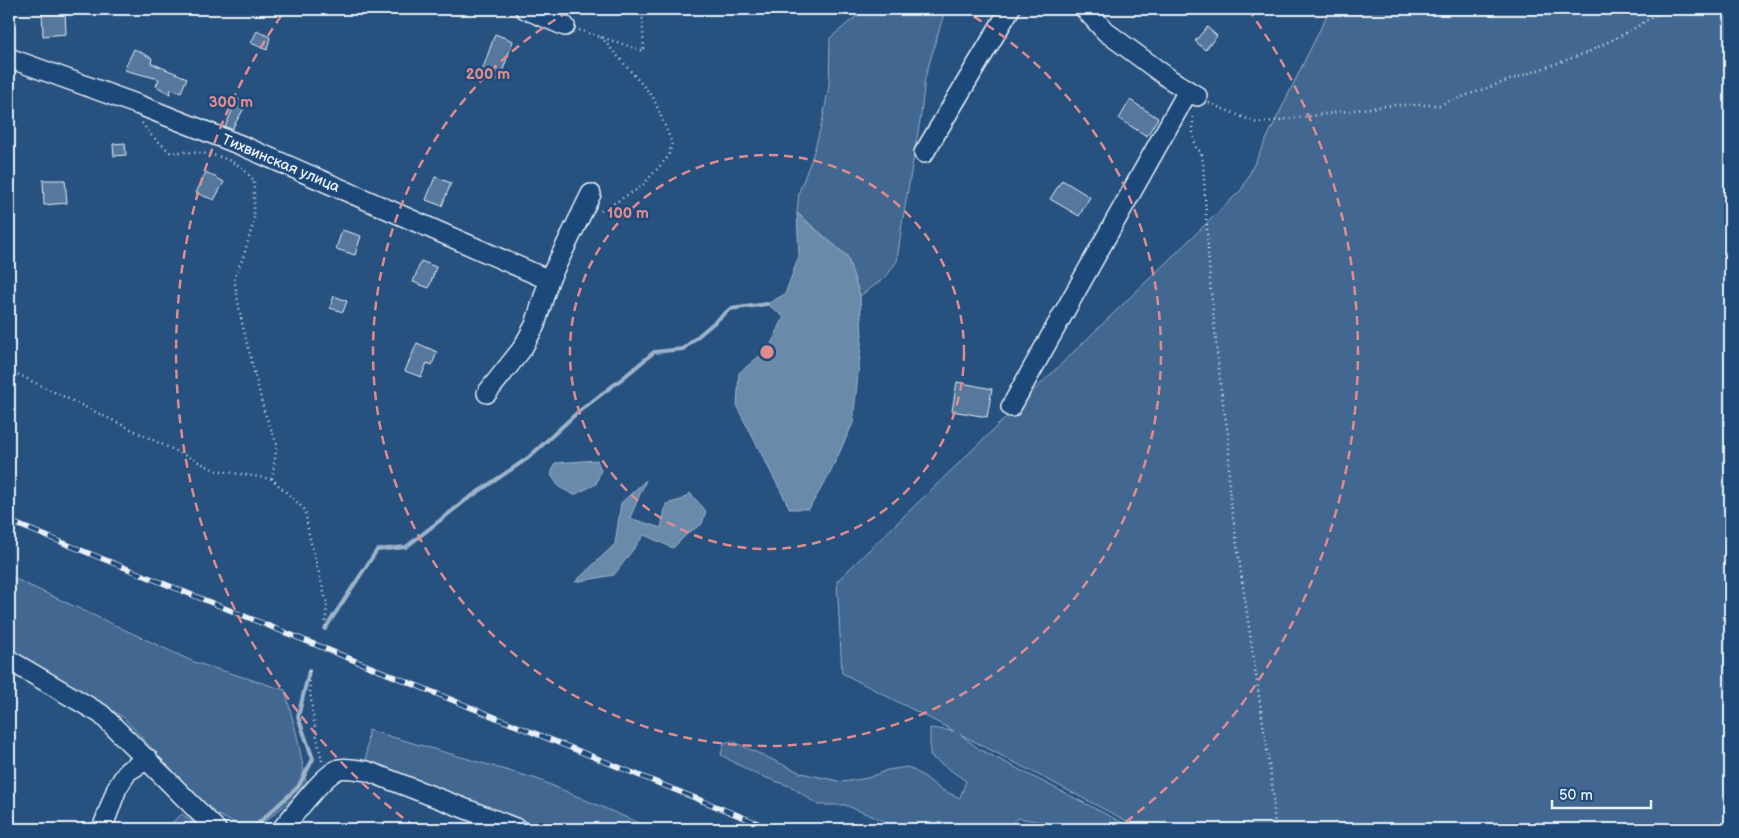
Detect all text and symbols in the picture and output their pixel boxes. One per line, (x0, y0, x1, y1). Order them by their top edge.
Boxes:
text: 200 m (466, 65, 510, 84)
text: 300 m (209, 93, 253, 112)
street label: Тихвинская улица (219, 130, 343, 197)
text: 100 m (607, 204, 649, 223)
centre of rings (758, 343, 776, 361)
scale bar (1552, 778, 1650, 810)
text: 50 m (1559, 786, 1593, 805)

